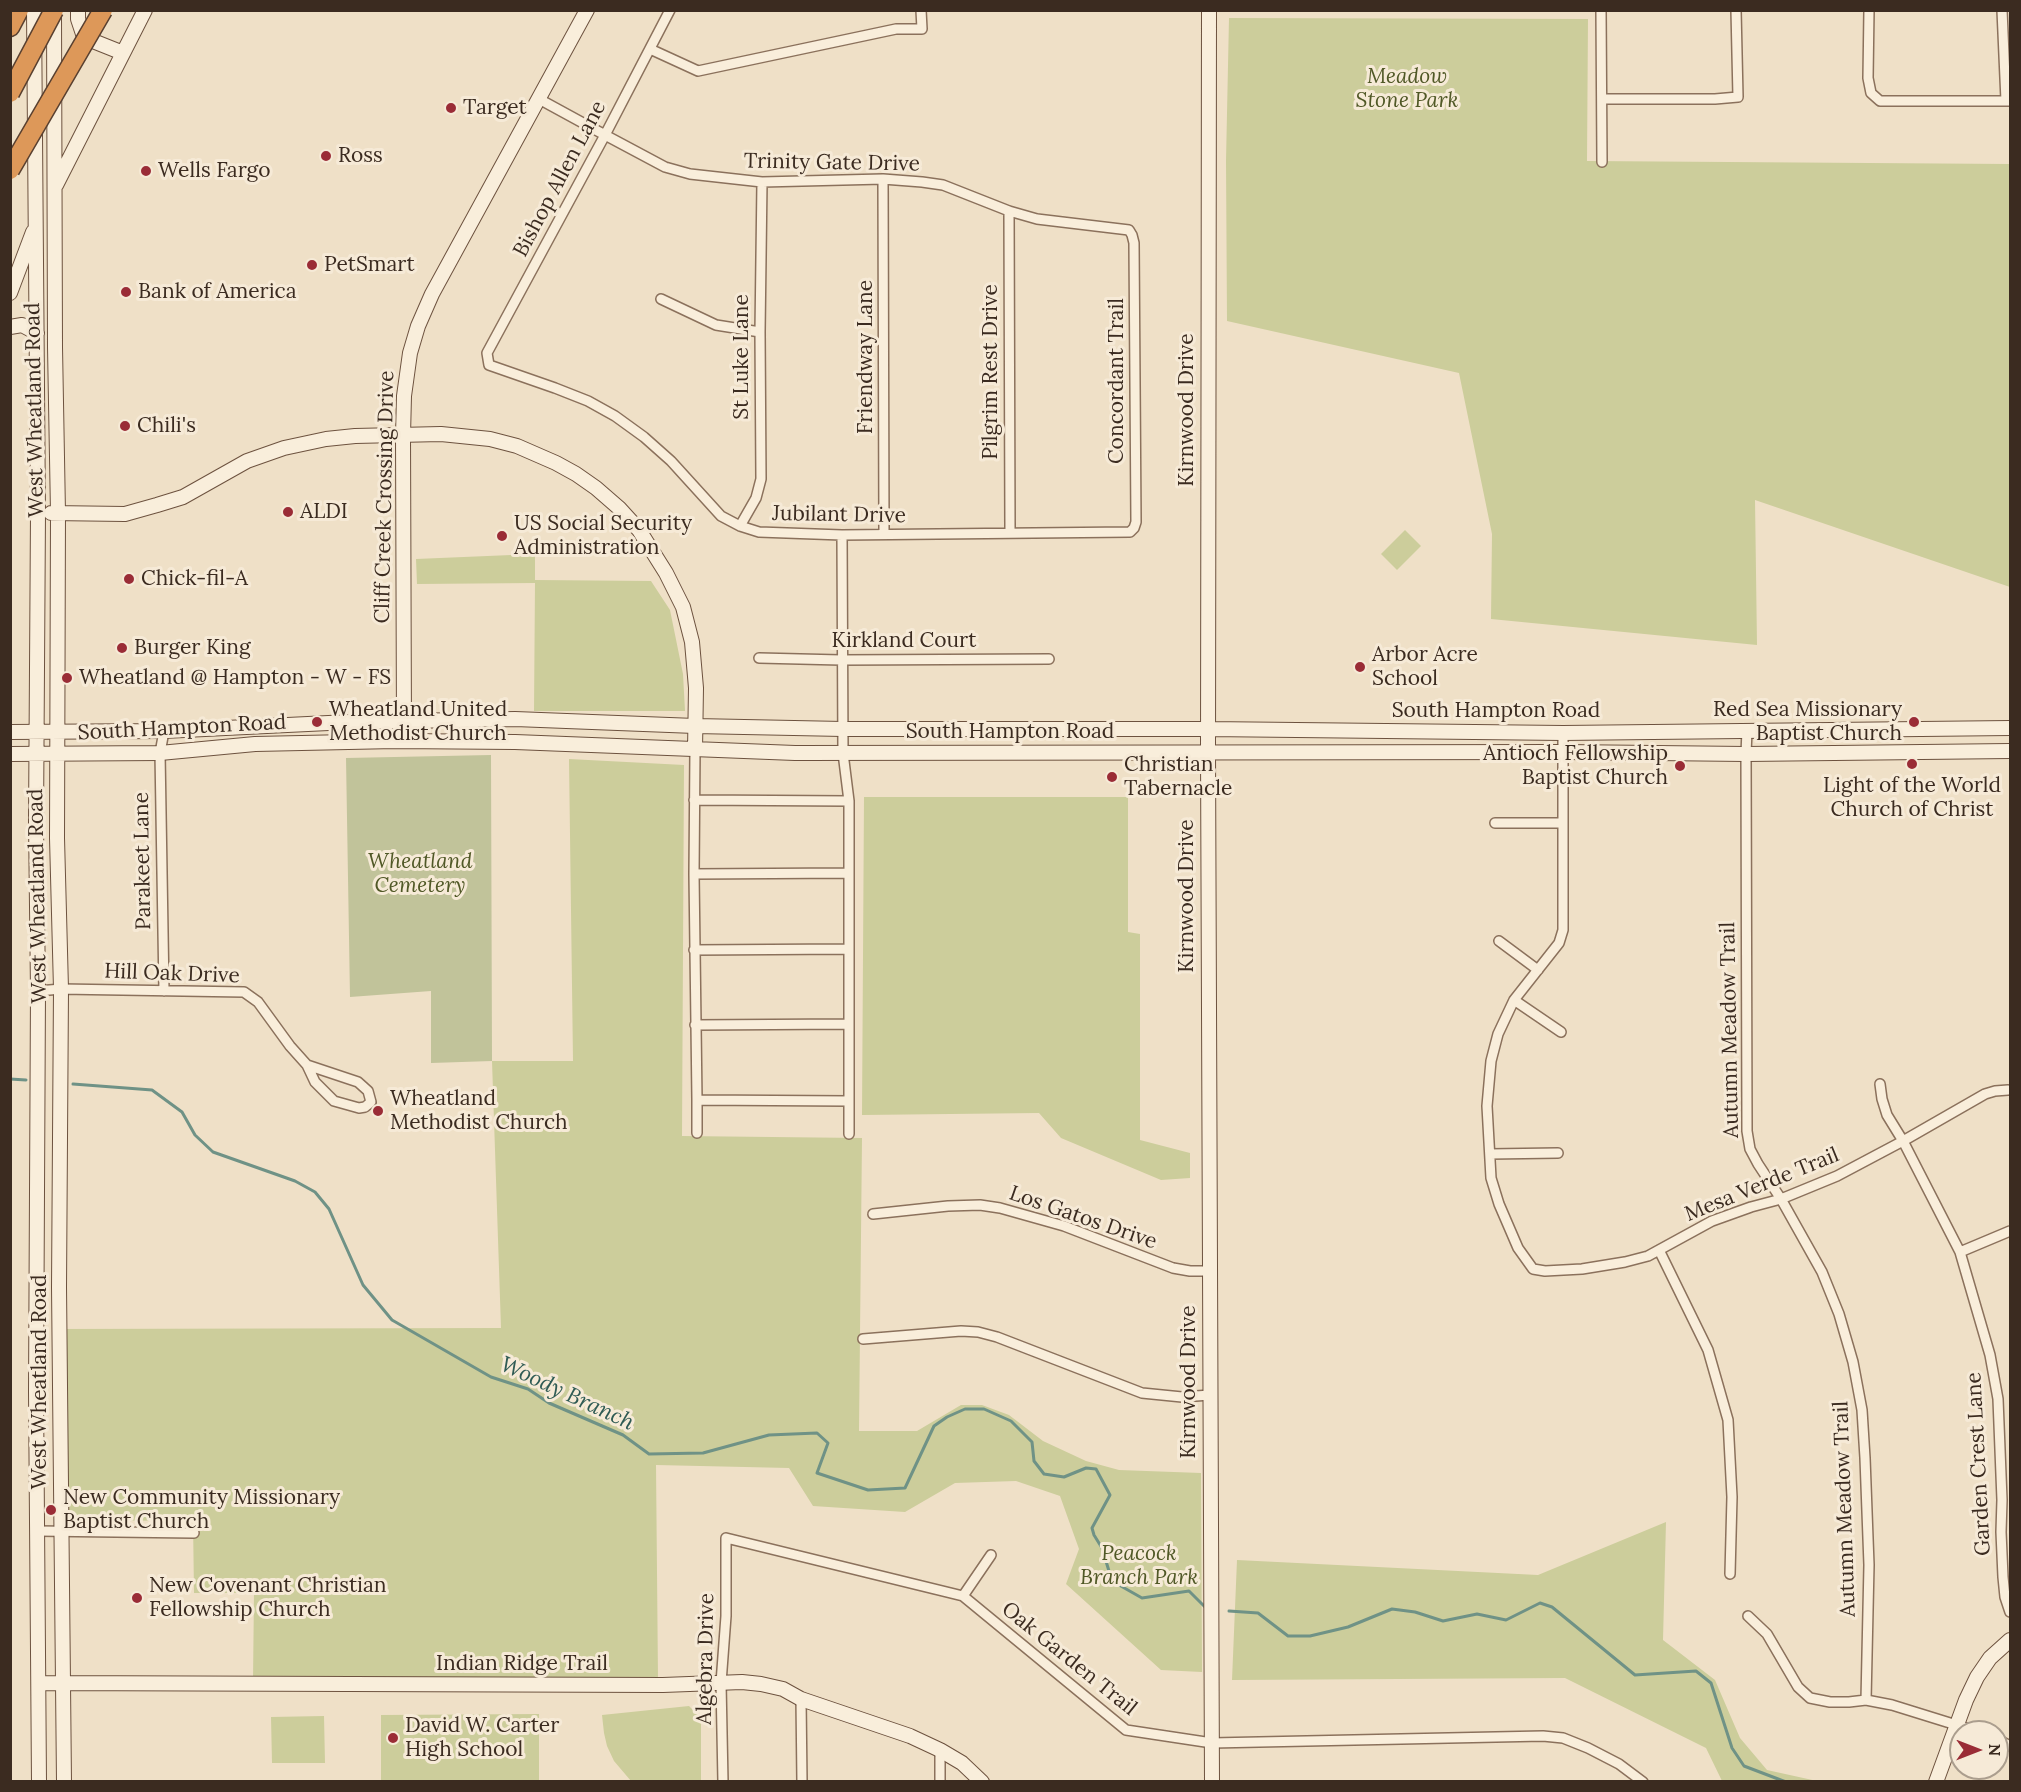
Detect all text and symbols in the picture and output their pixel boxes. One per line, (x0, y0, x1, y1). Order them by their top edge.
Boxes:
park label: Meadow Stone Park (1356, 64, 1458, 114)
place label: Target (463, 95, 527, 121)
street label: Bishop Allen Lane (508, 97, 612, 261)
marker: Target (444, 101, 458, 115)
place label: Ross (338, 143, 383, 169)
marker: Ross (319, 149, 333, 163)
street label: Trinity Gate Drive (744, 149, 920, 177)
place label: Wells Fargo (158, 158, 270, 184)
marker: Wells Fargo (139, 164, 153, 178)
place label: PetSmart (324, 252, 415, 278)
marker: PetSmart (305, 258, 319, 272)
place label: Bank of America (138, 279, 297, 305)
street label: Friendway Lane (853, 280, 879, 434)
street label: Pilgrim Rest Drive (978, 284, 1004, 460)
marker: Bank of America (119, 285, 133, 299)
street label: St Luke Lane (729, 294, 755, 420)
street label: Concordant Trail (1104, 298, 1130, 464)
street label: West Wheatland Road (21, 302, 49, 518)
street label: Kirnwood Drive (1174, 333, 1200, 487)
street label: Cliff Creek Crossing Drive (370, 370, 400, 624)
place label: Chili's (137, 413, 196, 439)
marker: Chili's (118, 419, 132, 433)
place label: ALDI (300, 499, 348, 525)
street label: Jubilant Drive (772, 501, 906, 529)
marker: ALDI (281, 505, 295, 519)
place label: US Social Security Administration (514, 511, 692, 561)
marker: US Social Security Administration (495, 529, 509, 543)
place label: Chick-fil-A (141, 566, 248, 592)
marker: Chick-fil-A (122, 572, 136, 586)
street label: Kirkland Court (832, 628, 976, 654)
place label: Burger King (134, 635, 251, 661)
marker: Burger King (115, 641, 129, 655)
place label: Arbor Acre School (1372, 642, 1478, 692)
marker: Arbor Acre School (1353, 660, 1367, 674)
place label: Wheatland @ Hampton - W - FS (79, 665, 391, 691)
marker: Wheatland @ Hampton - W - FS (60, 671, 74, 685)
place label: Wheatland United Methodist Church (329, 697, 507, 747)
place label: Red Sea Missionary Baptist Church (1713, 697, 1902, 747)
street label: South Hampton Road (1392, 698, 1600, 724)
street label: South Hampton Road (77, 710, 287, 746)
marker: Wheatland United Methodist Church (310, 715, 324, 729)
marker: Red Sea Missionary Baptist Church (1907, 715, 1921, 729)
street label: South Hampton Road (906, 719, 1114, 745)
place label: Antioch Fellowship Baptist Church (1483, 741, 1668, 791)
place label: Christian Tabernacle (1124, 752, 1232, 802)
marker: Light of the World Church of Christ (1905, 757, 1919, 771)
marker: Antioch Fellowship Baptist Church (1673, 759, 1687, 773)
marker: Christian Tabernacle (1105, 770, 1119, 784)
place label: Light of the World Church of Christ (1823, 773, 2001, 823)
street label: West Wheatland Road (24, 788, 52, 1004)
street label: Parakeet Lane (129, 792, 157, 930)
street label: Kirnwood Drive (1174, 819, 1200, 973)
park label: Wheatland Cemetery (368, 849, 472, 899)
street label: Autumn Meadow Trail (1716, 922, 1744, 1138)
street label: Hill Oak Drive (104, 959, 240, 989)
place label: Wheatland Methodist Church (390, 1086, 568, 1136)
marker: Wheatland Methodist Church (371, 1104, 385, 1118)
street label: Mesa Verde Trail (1681, 1143, 1843, 1227)
street label: Los Gatos Drive (1006, 1181, 1160, 1255)
street label: West Wheatland Road (27, 1274, 53, 1490)
street label: Kirnwood Drive (1176, 1305, 1202, 1459)
water label: Woody Branch (496, 1351, 638, 1437)
street label: Garden Crest Lane (1962, 1372, 1996, 1556)
street label: Autumn Meadow Trail (1829, 1401, 1861, 1617)
place label: New Community Missionary Baptist Church (63, 1485, 340, 1535)
marker: New Community Missionary Baptist Church (44, 1503, 58, 1517)
park label: Peacock Branch Park (1080, 1541, 1198, 1591)
place label: New Covenant Christian Fellowship Church (149, 1573, 387, 1623)
marker: New Covenant Christian Fellowship Church (130, 1591, 144, 1605)
street label: Algebra Drive (692, 1593, 720, 1725)
street label: Oak Garden Trail (996, 1597, 1142, 1721)
street label: Indian Ridge Trail (436, 1651, 608, 1677)
place label: David W. Carter High School (405, 1713, 559, 1763)
north arrow (1949, 1720, 2009, 1780)
marker: David W. Carter High School (386, 1731, 400, 1745)
text: N (1985, 1744, 2005, 1756)

